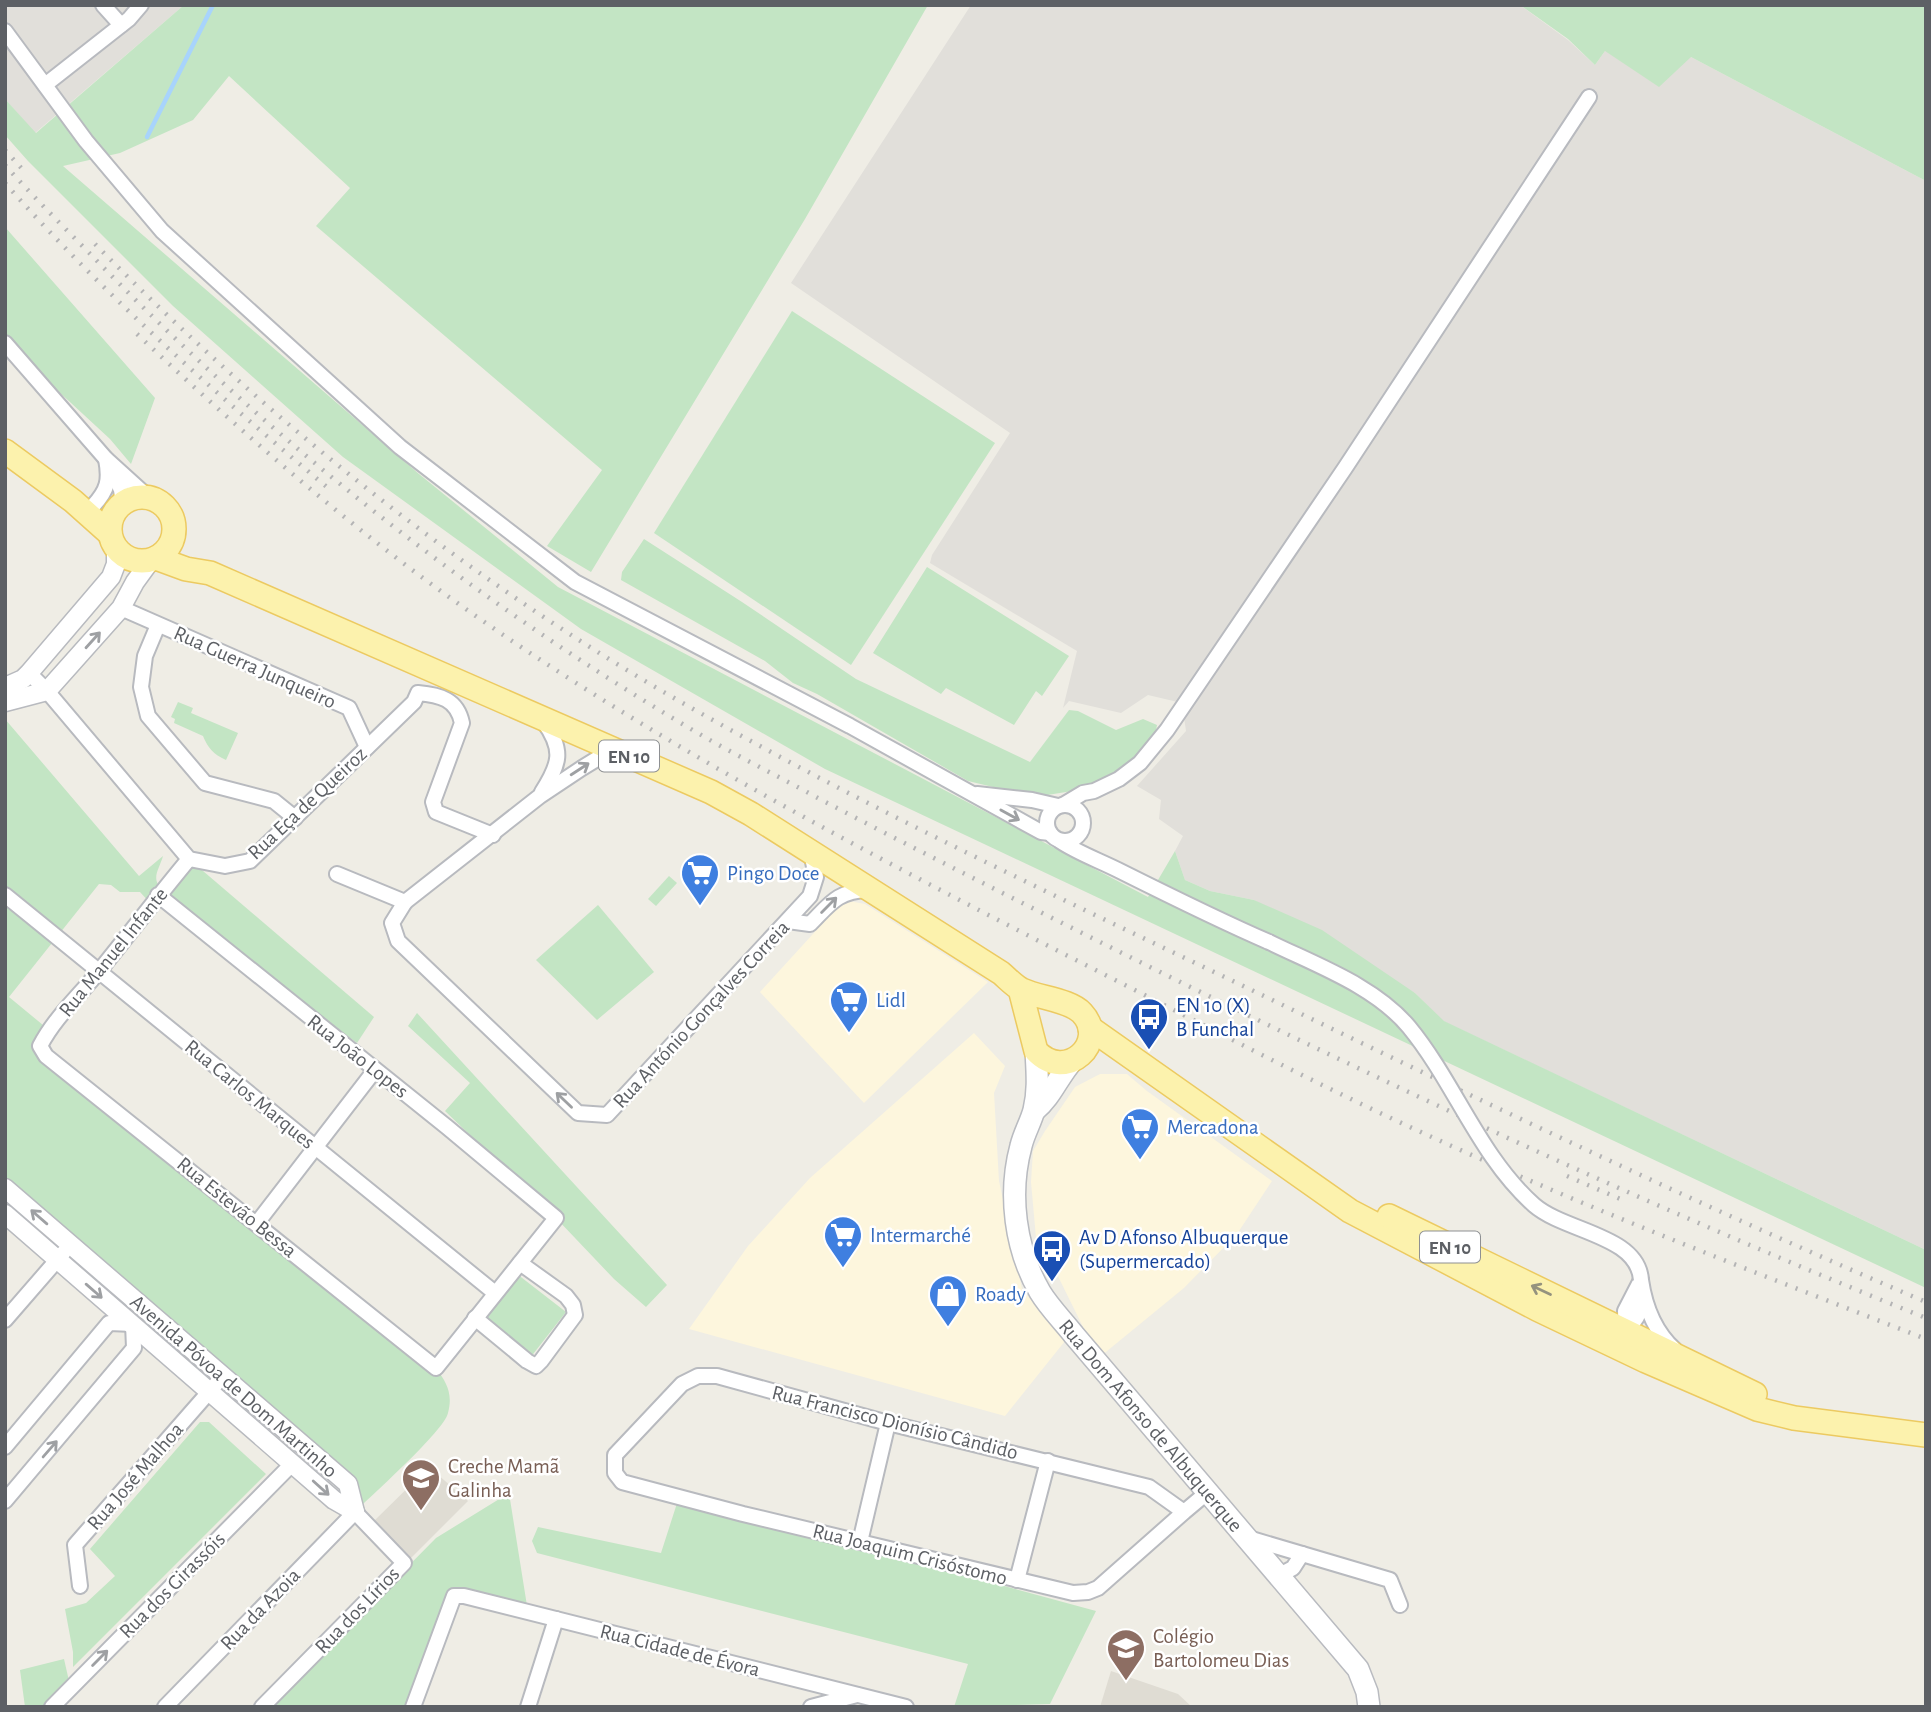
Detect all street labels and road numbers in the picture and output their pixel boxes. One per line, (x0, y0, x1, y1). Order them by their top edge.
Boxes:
street label: Rua Guerra Junqueiro (171, 622, 339, 713)
road number: EN 10 (599, 740, 659, 772)
street label: Rua Eça de Queiroz (244, 743, 371, 864)
street label: Rua Manuel Infante (55, 884, 172, 1021)
street label: Rua António Gonçalves Correia (609, 916, 794, 1112)
street label: Rua João Lopes (303, 1011, 412, 1102)
street label: Rua Carlos Marques (181, 1036, 319, 1153)
street label: Rua Estevão Bessa (173, 1153, 301, 1262)
road number: EN 10 (1420, 1232, 1480, 1262)
street label: Avenida Póvoa de Dom Martinho (126, 1291, 341, 1482)
street label: Rua Dom Afonso de Albuquerque (1055, 1315, 1246, 1536)
street label: Rua Francisco Dionísio Cândido (770, 1382, 1020, 1463)
street label: Rua José Malhoa (83, 1418, 188, 1534)
street label: Rua Joaquim Crisóstomo (810, 1520, 1009, 1589)
street label: Rua dos Girassóis (115, 1528, 229, 1642)
street label: Rua dos Lírios (311, 1563, 404, 1658)
street label: Rua da Azoia (216, 1564, 305, 1654)
street label: Rua Cidade de Évora (598, 1618, 763, 1681)

